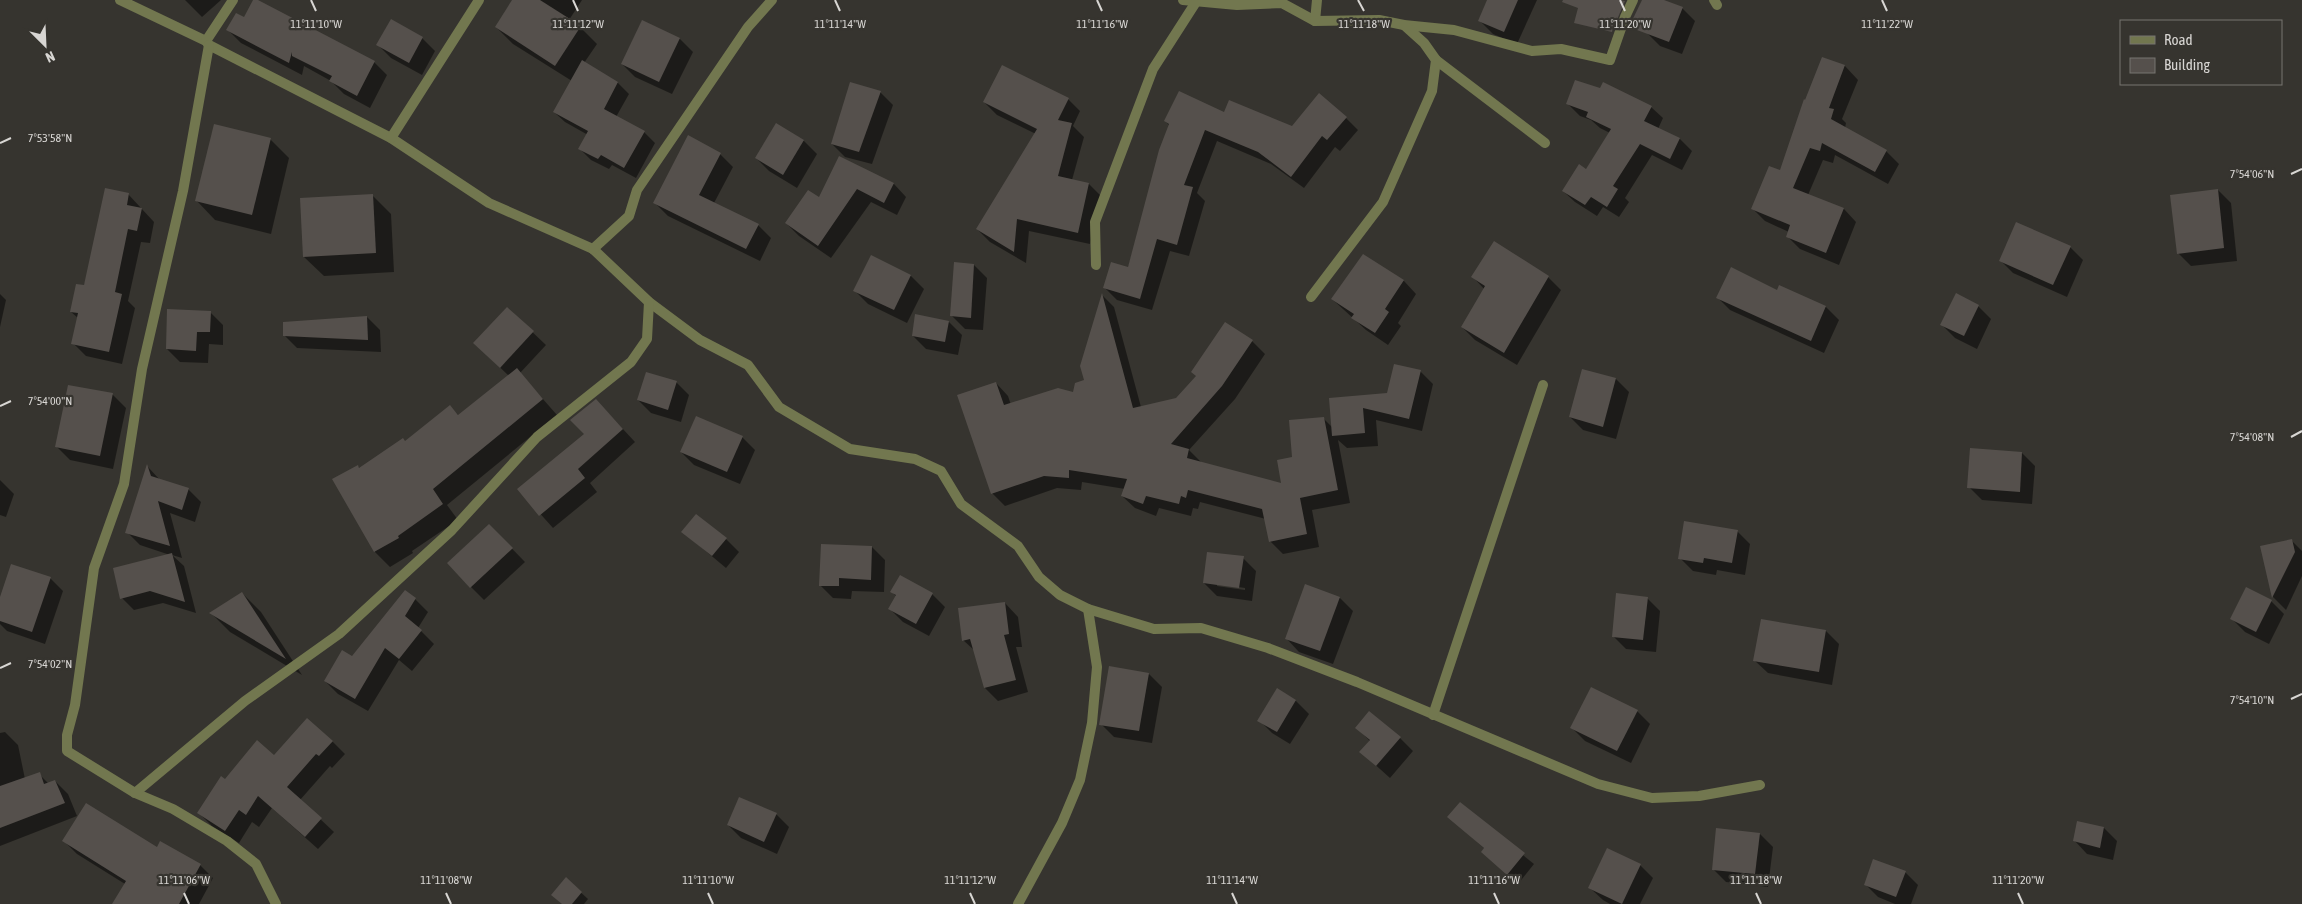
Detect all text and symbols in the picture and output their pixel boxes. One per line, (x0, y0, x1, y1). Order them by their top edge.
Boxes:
text: 11°11'10"W (290, 17, 342, 31)
text: 11°11'12"W (552, 17, 604, 31)
text: 11°11'14"W (814, 17, 866, 31)
text: 11°11'16"W (1076, 17, 1128, 31)
text: 11°11'18"W (1338, 17, 1390, 31)
text: 11°11'20"W (1599, 17, 1651, 31)
text: 11°11'22"W (1861, 17, 1913, 31)
north arrow (20, 20, 70, 70)
legend (2120, 20, 2282, 85)
text: Road (2164, 31, 2193, 48)
text: N (43, 48, 57, 66)
text: Building (2164, 56, 2210, 73)
text: 7°53'58"N (28, 131, 72, 145)
text: 7°54'06"N (2230, 167, 2274, 181)
text: 7°54'00"N (28, 394, 72, 408)
text: 7°54'08"N (2230, 430, 2274, 444)
text: 7°54'02"N (28, 657, 72, 671)
text: 7°54'10"N (2230, 693, 2274, 707)
text: 11°11'06"W (158, 873, 210, 887)
text: 11°11'08"W (420, 873, 472, 887)
text: 11°11'10"W (682, 873, 734, 887)
text: 11°11'12"W (944, 873, 996, 887)
text: 11°11'14"W (1206, 873, 1258, 887)
text: 11°11'16"W (1468, 873, 1520, 887)
text: 11°11'18"W (1730, 873, 1782, 887)
text: 11°11'20"W (1992, 873, 2044, 887)

